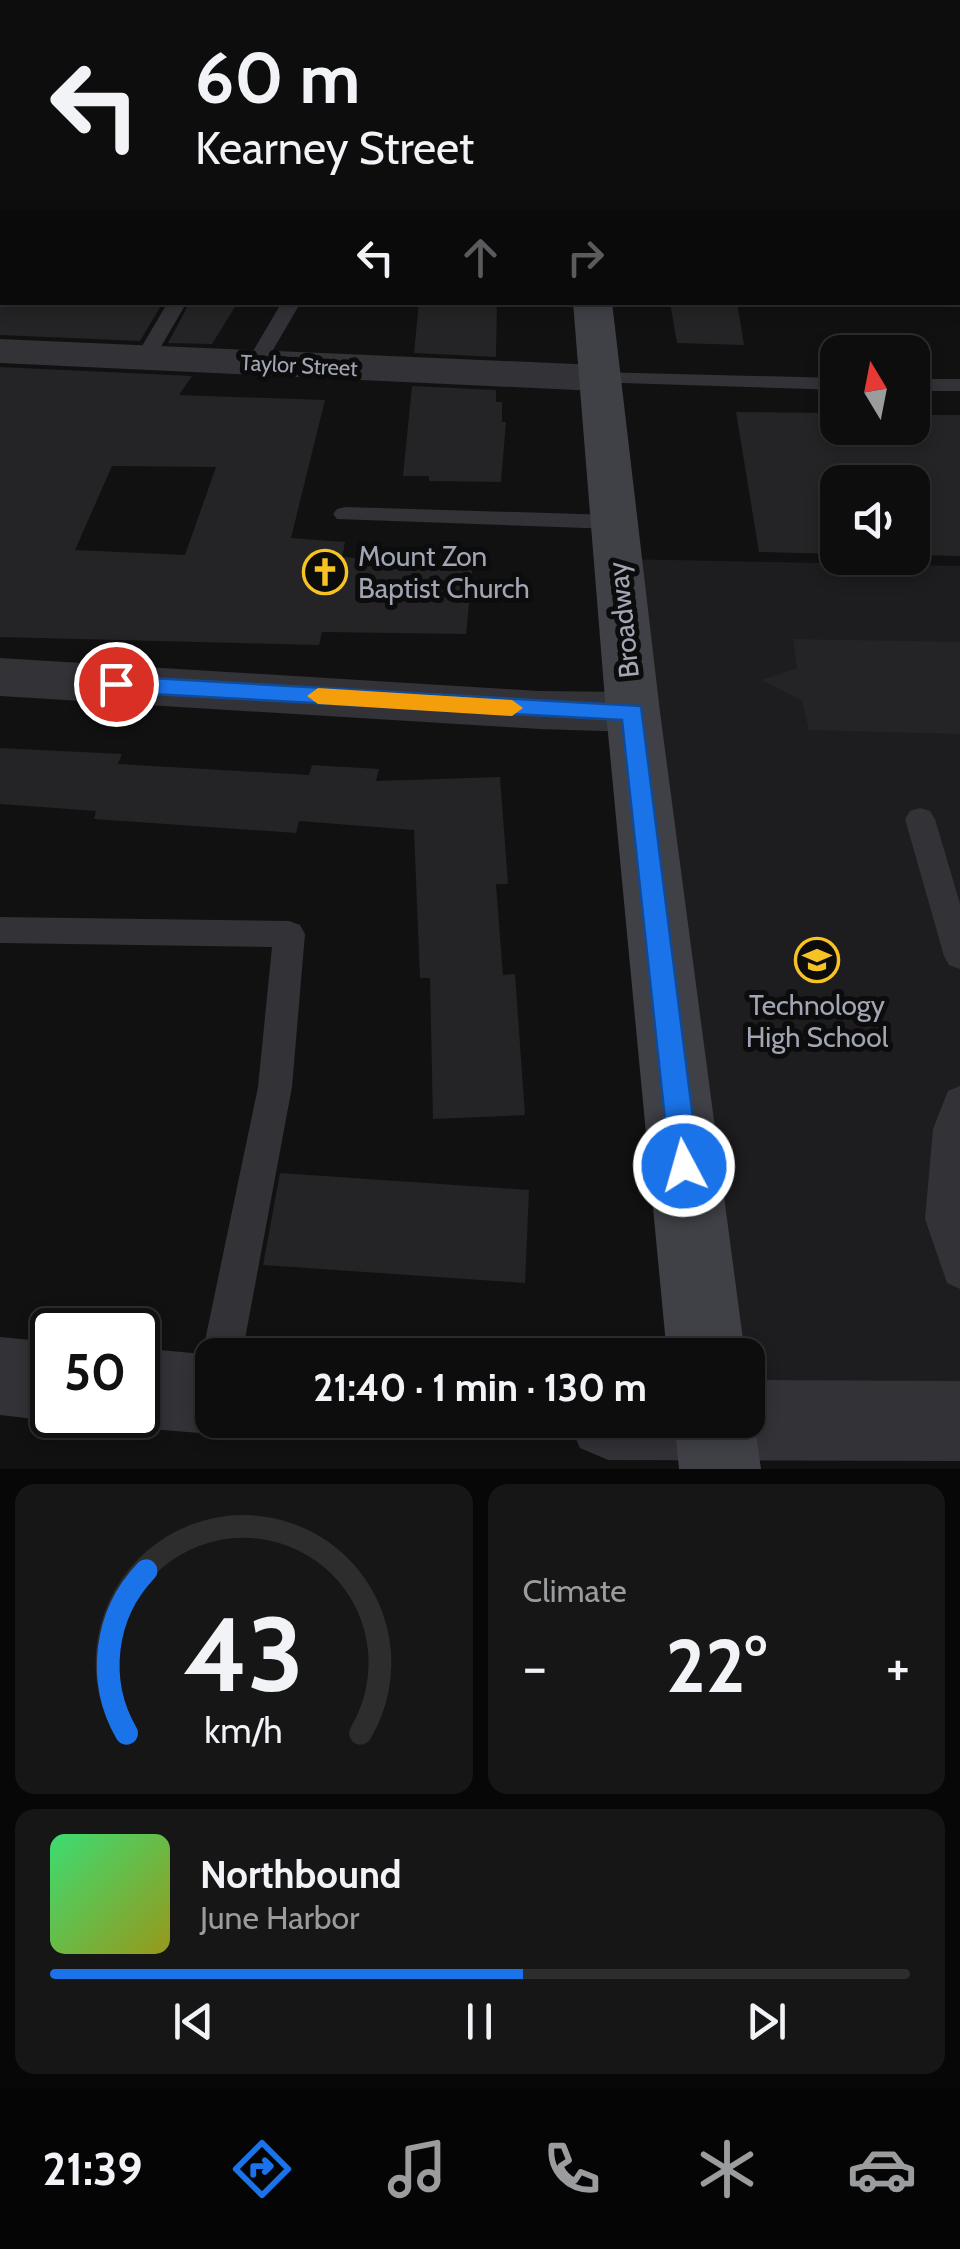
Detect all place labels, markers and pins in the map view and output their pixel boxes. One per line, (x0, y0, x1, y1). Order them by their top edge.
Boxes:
place label: Mount Zon Baptist Church (358, 539, 530, 605)
church icon: Mount Zon Baptist Church (302, 549, 348, 595)
pin (74, 642, 159, 727)
school or university icon: Technology High School (794, 937, 840, 983)
place label: Technology High School (746, 988, 889, 1054)

